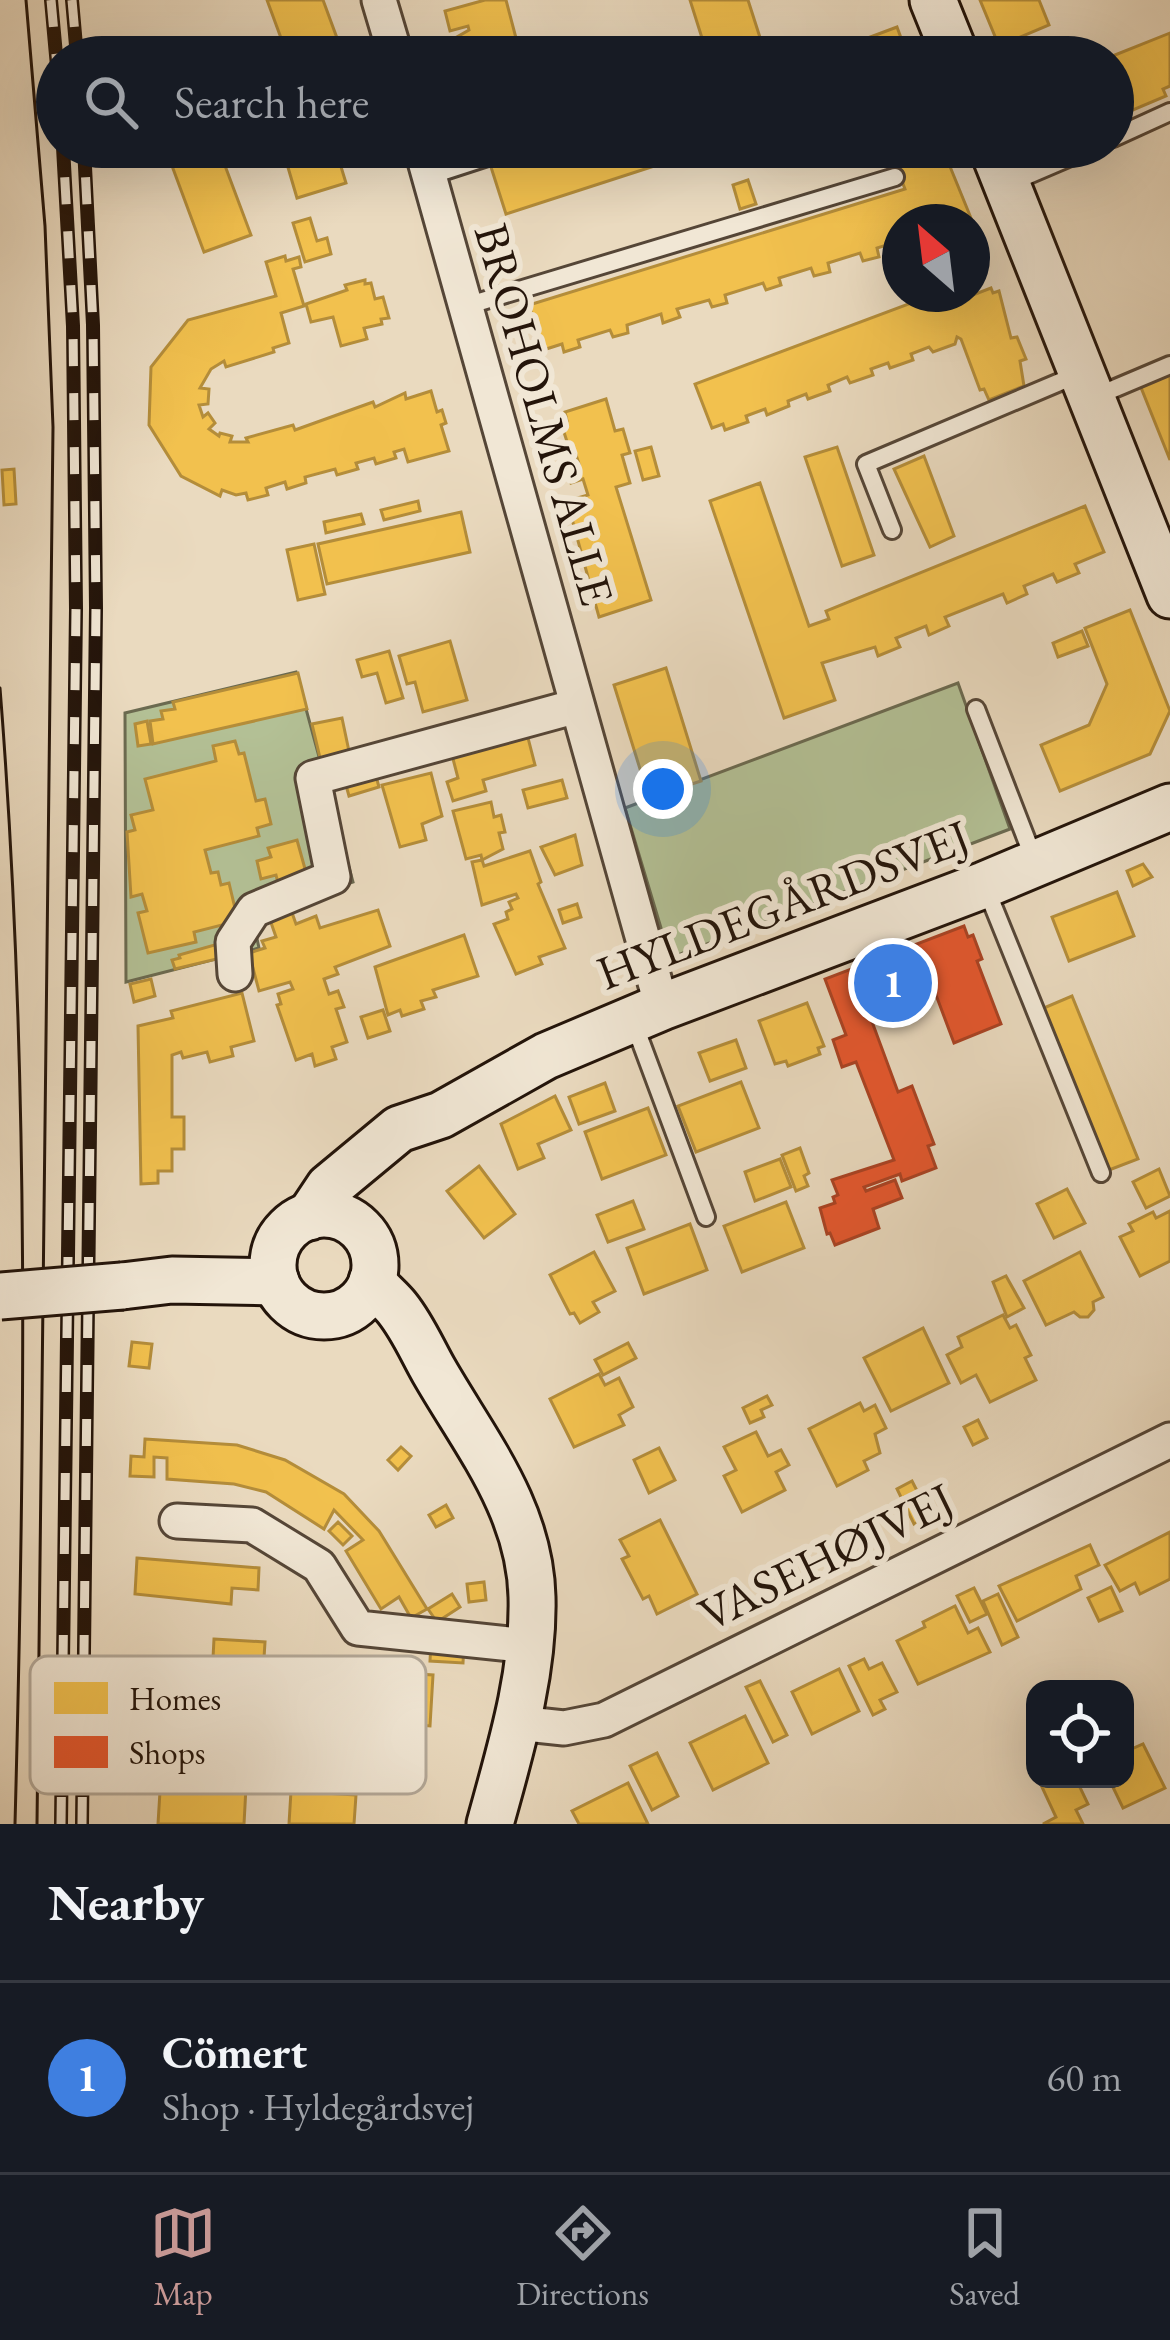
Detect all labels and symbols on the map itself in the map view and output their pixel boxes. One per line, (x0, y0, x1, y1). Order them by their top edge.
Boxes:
north arrow (882, 204, 990, 312)
street label: BROHOLMS ALLE (461, 216, 629, 612)
your location (633, 759, 693, 819)
street label: HYLDEGÅRDSVEJ (588, 804, 978, 1004)
pin: 1 (854, 938, 932, 1028)
street label: VASEHØJVEJ (688, 1468, 964, 1644)
legend (30, 1656, 426, 1794)
text: Homes (129, 1677, 221, 1720)
text: Shops (129, 1731, 205, 1774)

